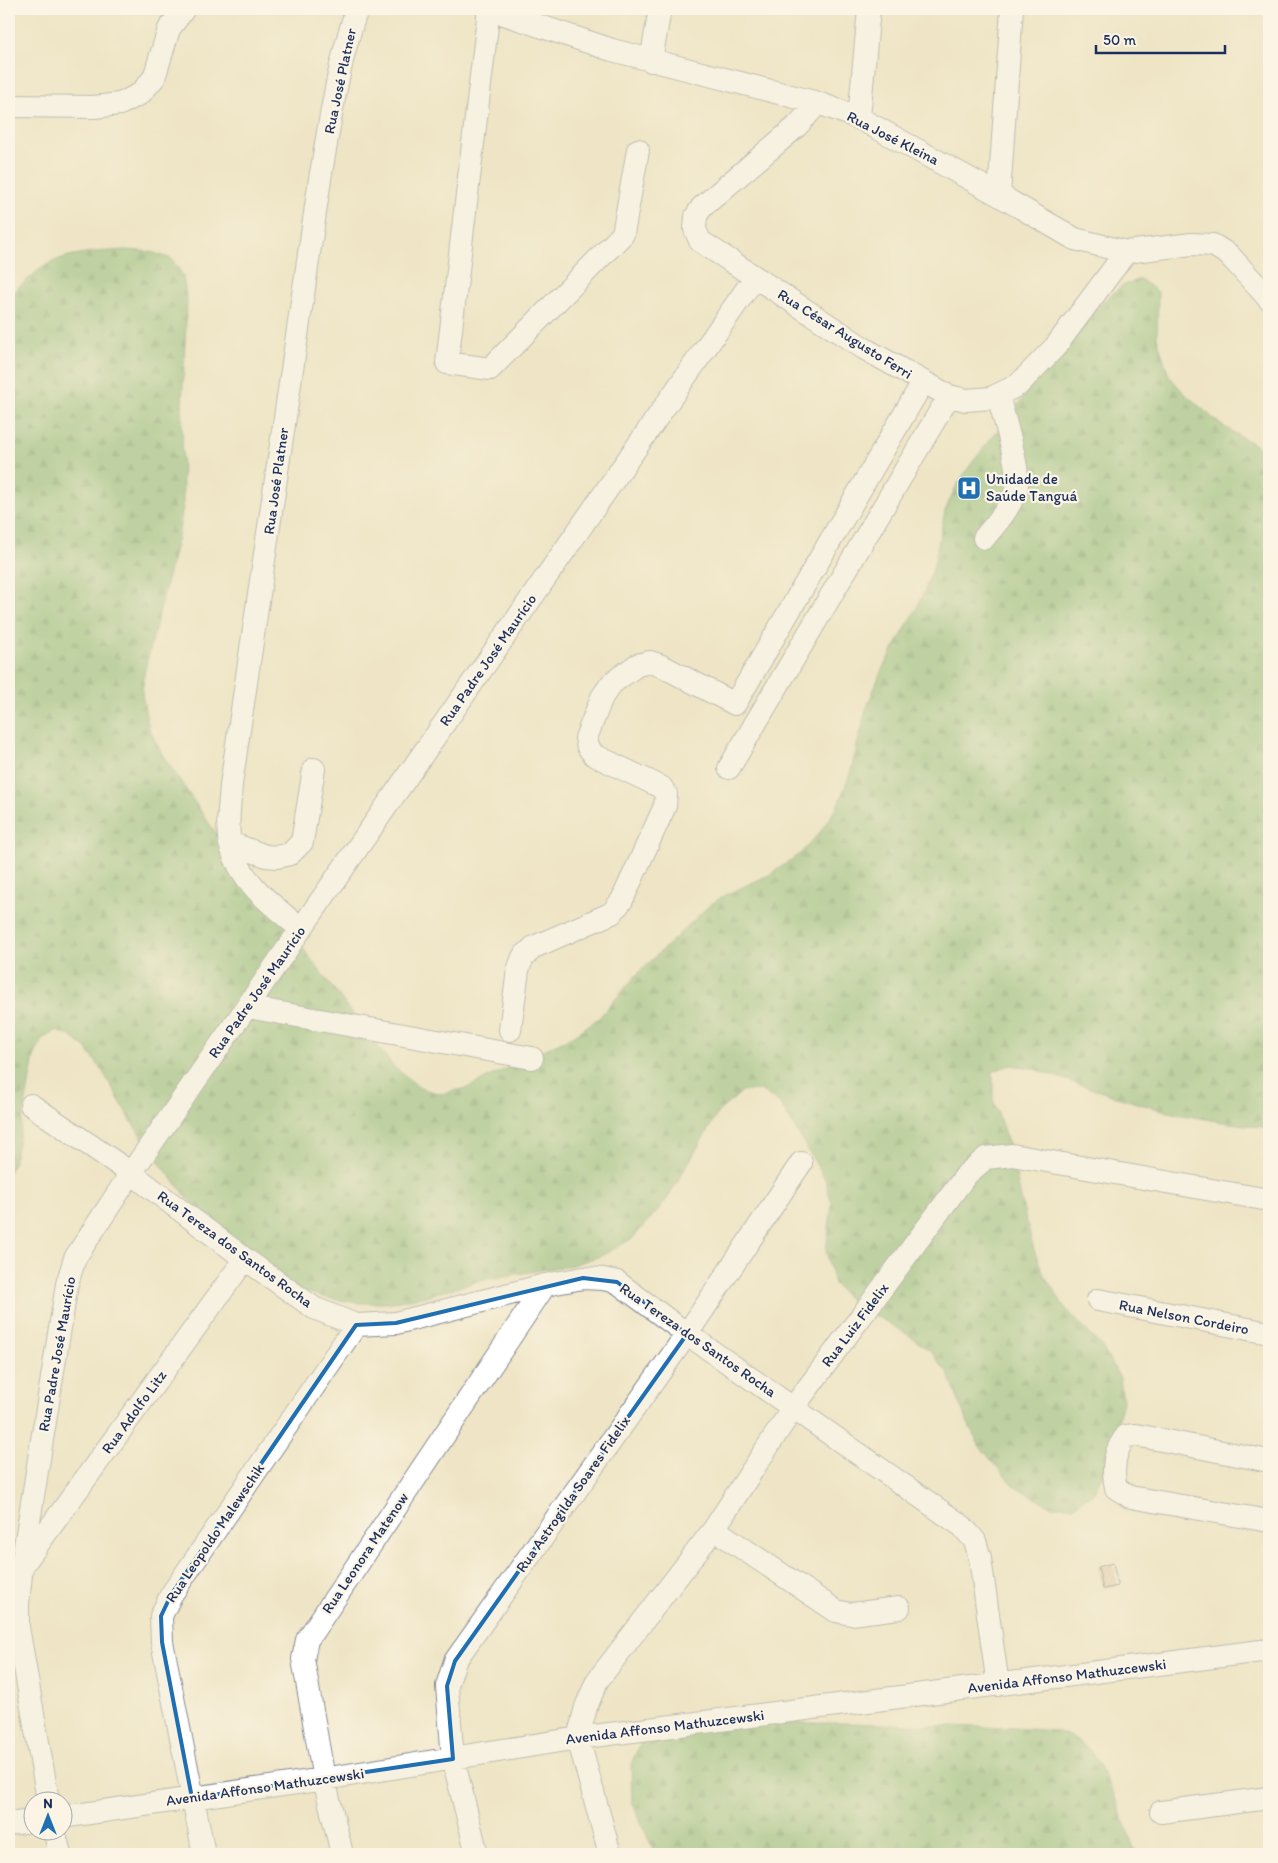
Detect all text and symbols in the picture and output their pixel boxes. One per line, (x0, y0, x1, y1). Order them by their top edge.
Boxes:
scale bar (1096, 22, 1224, 54)
street label: Rua José Platner (320, 26, 360, 135)
text: 50 m (1103, 31, 1136, 49)
street label: Rua José Kleina (844, 107, 942, 169)
street label: Rua César Augusto Ferri (774, 285, 916, 383)
street label: Rua José Platner (260, 426, 292, 536)
place label: Unidade de Saúde Tanguá (986, 470, 1078, 505)
hospital icon: Unidade de Saúde Tanguá (956, 475, 982, 501)
street label: Rua Padre José Maurício (436, 590, 540, 730)
street label: Rua Padre José Maurício (205, 922, 309, 1062)
street label: Rua Tereza dos Santos Rocha (154, 1187, 316, 1311)
street label: Rua Padre José Maurício (34, 1275, 80, 1433)
street label: Rua Tereza dos Santos Rocha (616, 1279, 780, 1401)
street label: Rua Luiz Fidelix (818, 1279, 893, 1371)
street label: Rua Nelson Cordeiro (1118, 1296, 1250, 1338)
street label: Rua Adolfo Litz (98, 1367, 170, 1457)
street label: Rua Astrogilda Soares Fidelix (512, 1412, 634, 1576)
street label: Rua Leopoldo Malewschik (162, 1460, 268, 1606)
street label: Rua Leonora Matenow (318, 1489, 412, 1617)
street label: Avenida Affonso Mathuzcewski (967, 1655, 1167, 1697)
street label: Avenida Affonso Mathuzcewski (565, 1706, 765, 1748)
street label: Avenida Affonso Mathuzcewski (165, 1764, 365, 1810)
north arrow (22, 1790, 72, 1840)
text: N (43, 1795, 53, 1812)

